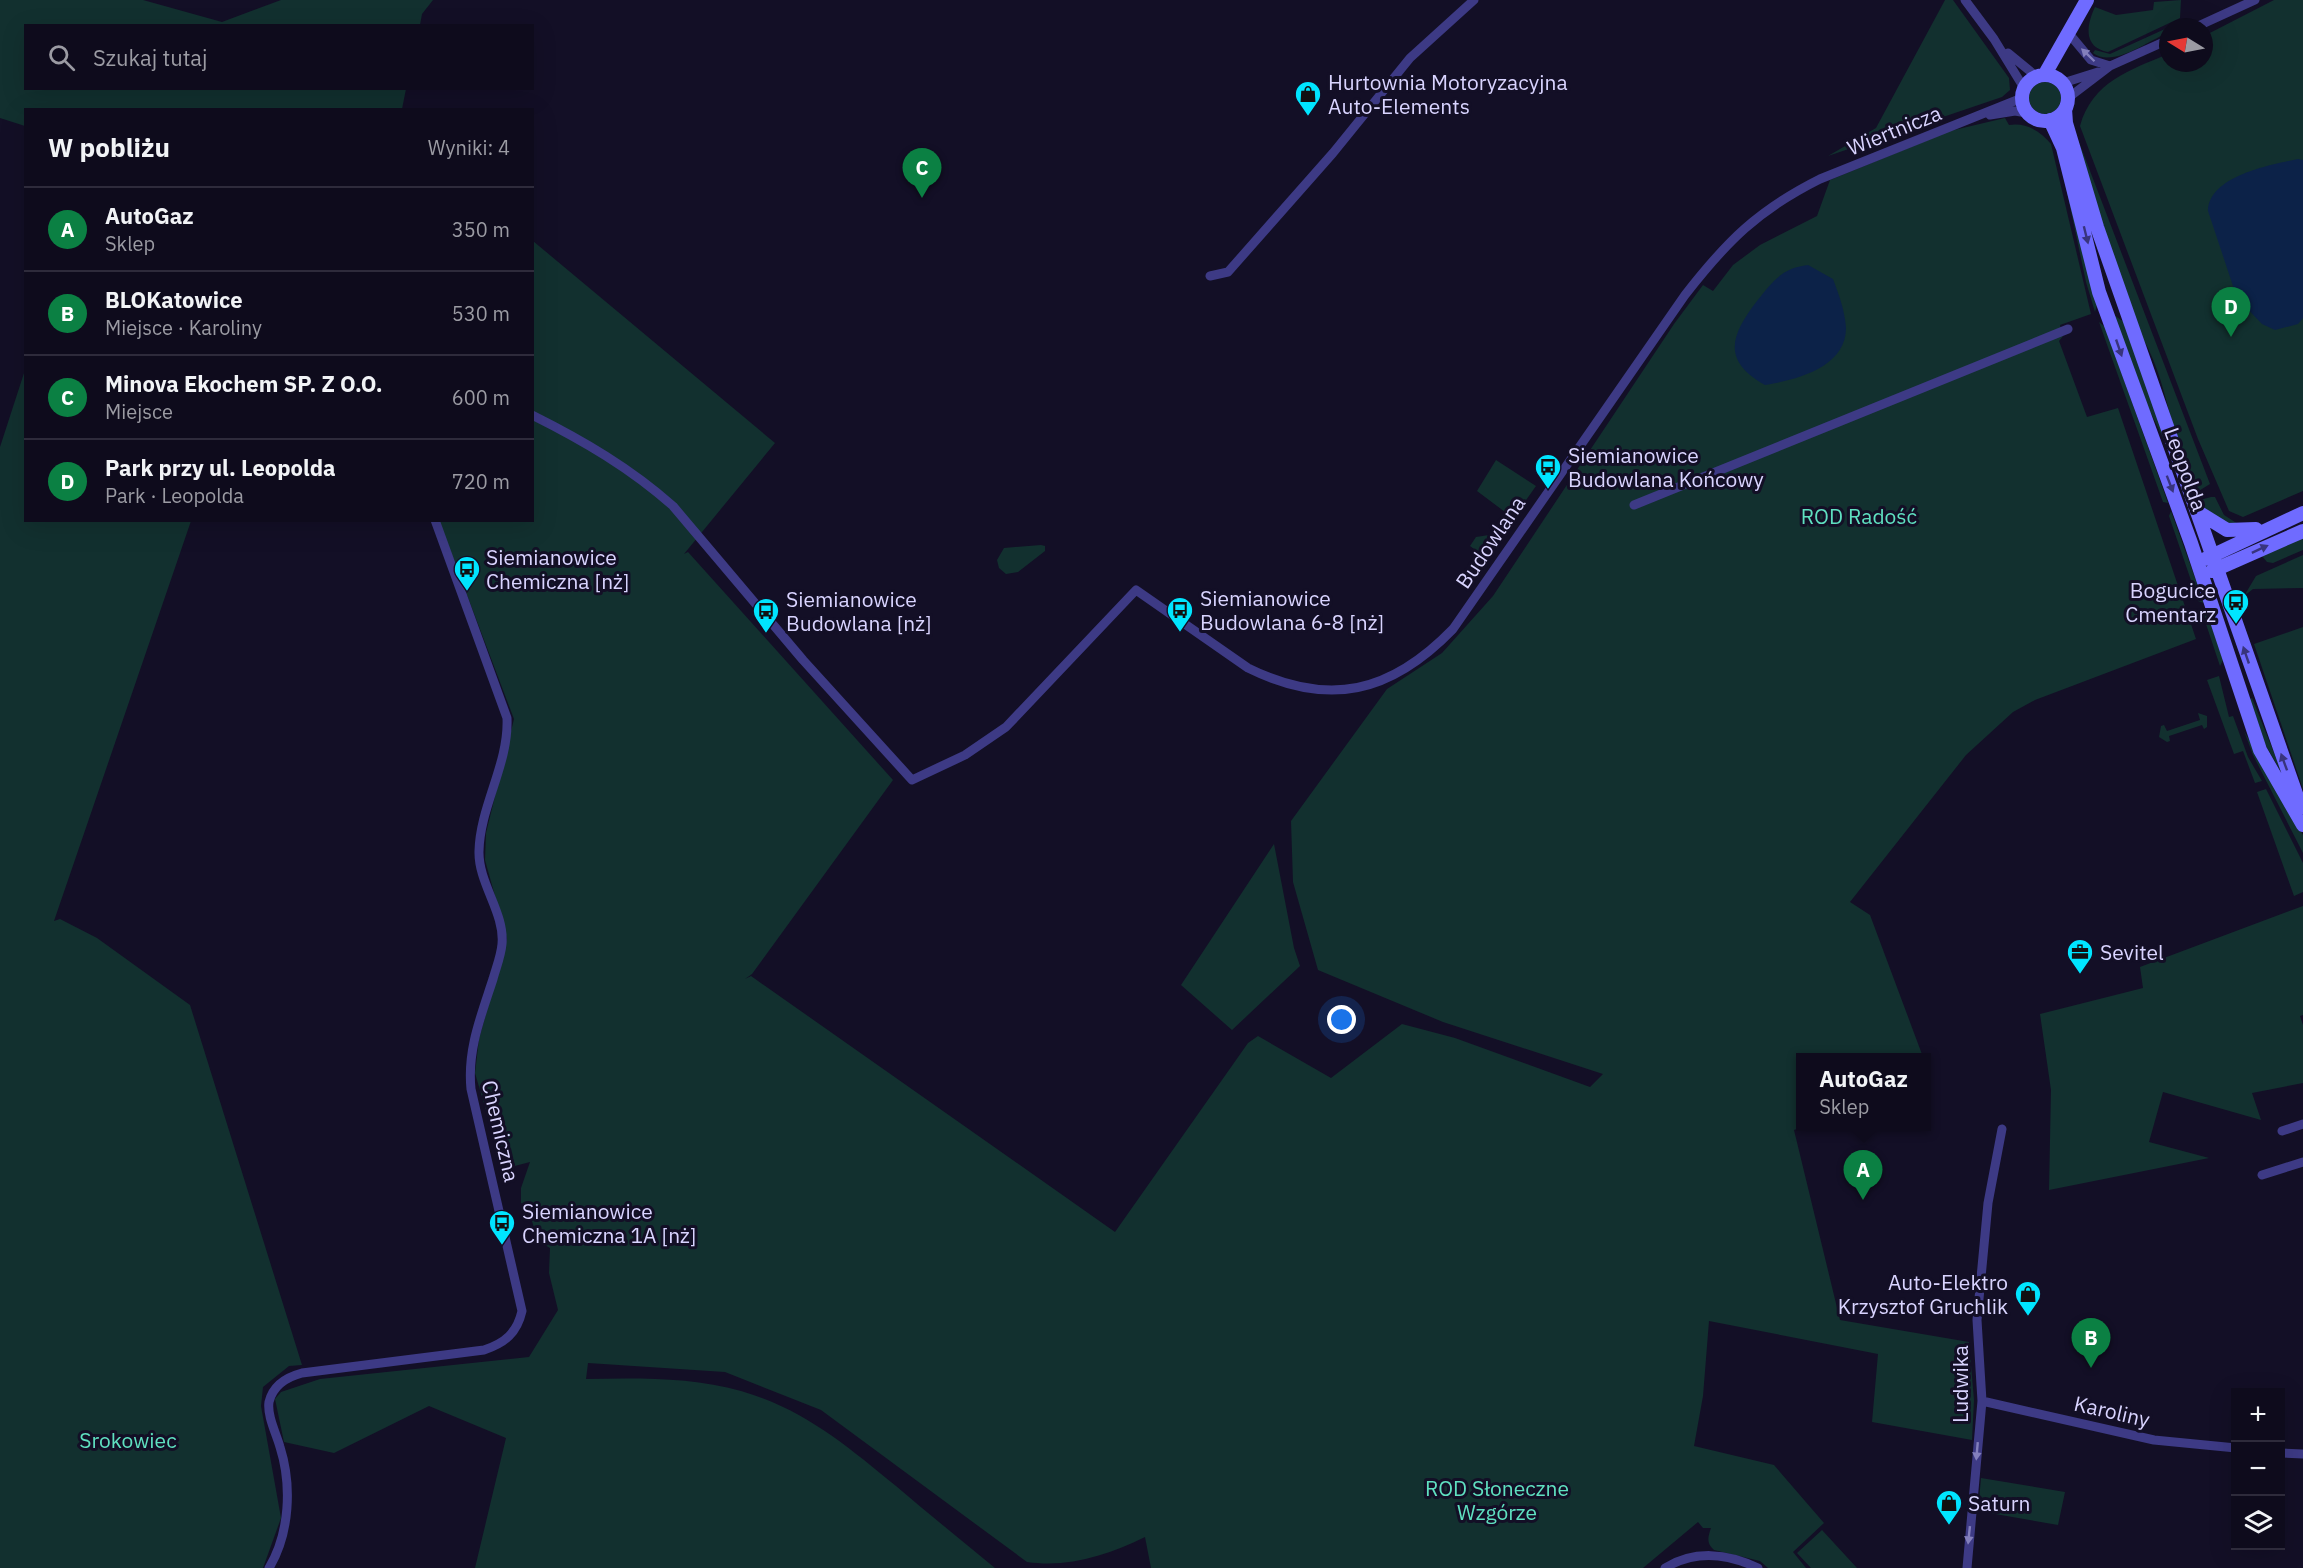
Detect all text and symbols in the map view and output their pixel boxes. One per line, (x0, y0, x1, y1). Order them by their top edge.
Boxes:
north arrow (2159, 18, 2213, 72)
search box (24, 24, 534, 90)
icon: search (45, 41, 78, 74)
text: Szukaj tutaj (93, 43, 208, 72)
one-way arrow (2080, 48, 2095, 62)
place label: Hurtownia Motoryzacyjna Auto-Elements (1328, 68, 1568, 120)
shop icon: Hurtownia Motoryzacyjna Auto-Elements (1293, 79, 1323, 117)
street label: Wiertnicza (1843, 98, 1945, 162)
text: W pobliżu (48, 130, 170, 164)
text: Wyniki: 4 (428, 134, 510, 161)
pin: C (902, 148, 942, 198)
text: AutoGaz (105, 201, 194, 230)
text: A (61, 216, 74, 243)
text: 350 m (452, 216, 510, 243)
one-way arrow (2081, 226, 2091, 245)
text: Sklep (105, 230, 155, 257)
text: BLOKatowice (105, 285, 243, 314)
pin: D (2212, 288, 2250, 337)
text: B (61, 300, 74, 327)
text: 530 m (452, 300, 510, 327)
text: Miejsce · Karoliny (105, 314, 262, 341)
one-way arrow (2114, 339, 2124, 357)
text: Minova Ekochem SP. Z O.O. (105, 369, 383, 398)
text: C (61, 384, 74, 411)
text: 600 m (452, 384, 510, 411)
text: Miejsce (105, 398, 173, 425)
street label: Leopolda (2158, 423, 2214, 515)
place label: Siemianowice Budowlana Końcowy (1568, 441, 1764, 493)
bus stop icon: Siemianowice Budowlana Końcowy (1533, 452, 1563, 490)
text: Park przy ul. Leopolda (105, 453, 336, 482)
text: D (61, 468, 74, 495)
text: 720 m (452, 468, 510, 495)
one-way arrow (2165, 475, 2175, 493)
text: Park · Leopolda (105, 482, 244, 509)
street label: Budowlana (1449, 490, 1531, 594)
park label: ROD Radość (1801, 502, 1917, 530)
place label: Siemianowice Chemiczna [nż] (486, 543, 629, 595)
one-way arrow (2252, 544, 2270, 554)
bus stop icon: Siemianowice Chemiczna [nż] (452, 554, 482, 592)
place label: Bogucice Cmentarz (2125, 576, 2216, 628)
place label: Siemianowice Budowlana 6-8 [nż] (1200, 584, 1384, 636)
place label: Siemianowice Budowlana [nż] (786, 585, 932, 637)
bus stop icon: Bogucice Cmentarz (2221, 587, 2251, 625)
bus stop icon: Siemianowice Budowlana 6-8 [nż] (1165, 595, 1195, 633)
bus stop icon: Siemianowice Budowlana [nż] (751, 596, 781, 634)
one-way arrow (2241, 646, 2250, 664)
one-way arrow (2278, 753, 2288, 771)
office icon: Sevitel (2065, 937, 2095, 975)
place label: Sevitel (2100, 938, 2164, 966)
your location (1327, 1005, 1356, 1034)
popup (1796, 1053, 1931, 1131)
text: AutoGaz (1819, 1064, 1908, 1093)
street label: Chemiczna (476, 1077, 526, 1185)
text: Sklep (1819, 1093, 1869, 1120)
pin: A (1844, 1150, 1882, 1200)
place label: Siemianowice Chemiczna 1A [nż] (522, 1197, 697, 1249)
bus stop icon: Siemianowice Chemiczna 1A [nż] (487, 1208, 517, 1246)
place label: Auto-Elektro Krzysztof Gruchlik (1838, 1268, 2008, 1320)
shop icon: Auto-Elektro Krzysztof Gruchlik (2013, 1279, 2043, 1317)
pin: B (2072, 1318, 2110, 1368)
street label: Ludwika (1946, 1345, 1974, 1423)
map controls (2231, 1388, 2285, 1550)
button: + (2231, 1388, 2285, 1442)
street label: Karoliny (2071, 1389, 2153, 1433)
park label: Srokowiec (79, 1426, 177, 1454)
one-way arrow (1972, 1441, 1982, 1460)
button: − (2231, 1442, 2285, 1496)
park label: ROD Słoneczne Wzgórze (1425, 1474, 1569, 1526)
shop icon: Saturn (1934, 1488, 1964, 1526)
place label: Saturn (1968, 1489, 2030, 1517)
button: layers (2231, 1496, 2285, 1550)
one-way arrow (1964, 1525, 1974, 1544)

